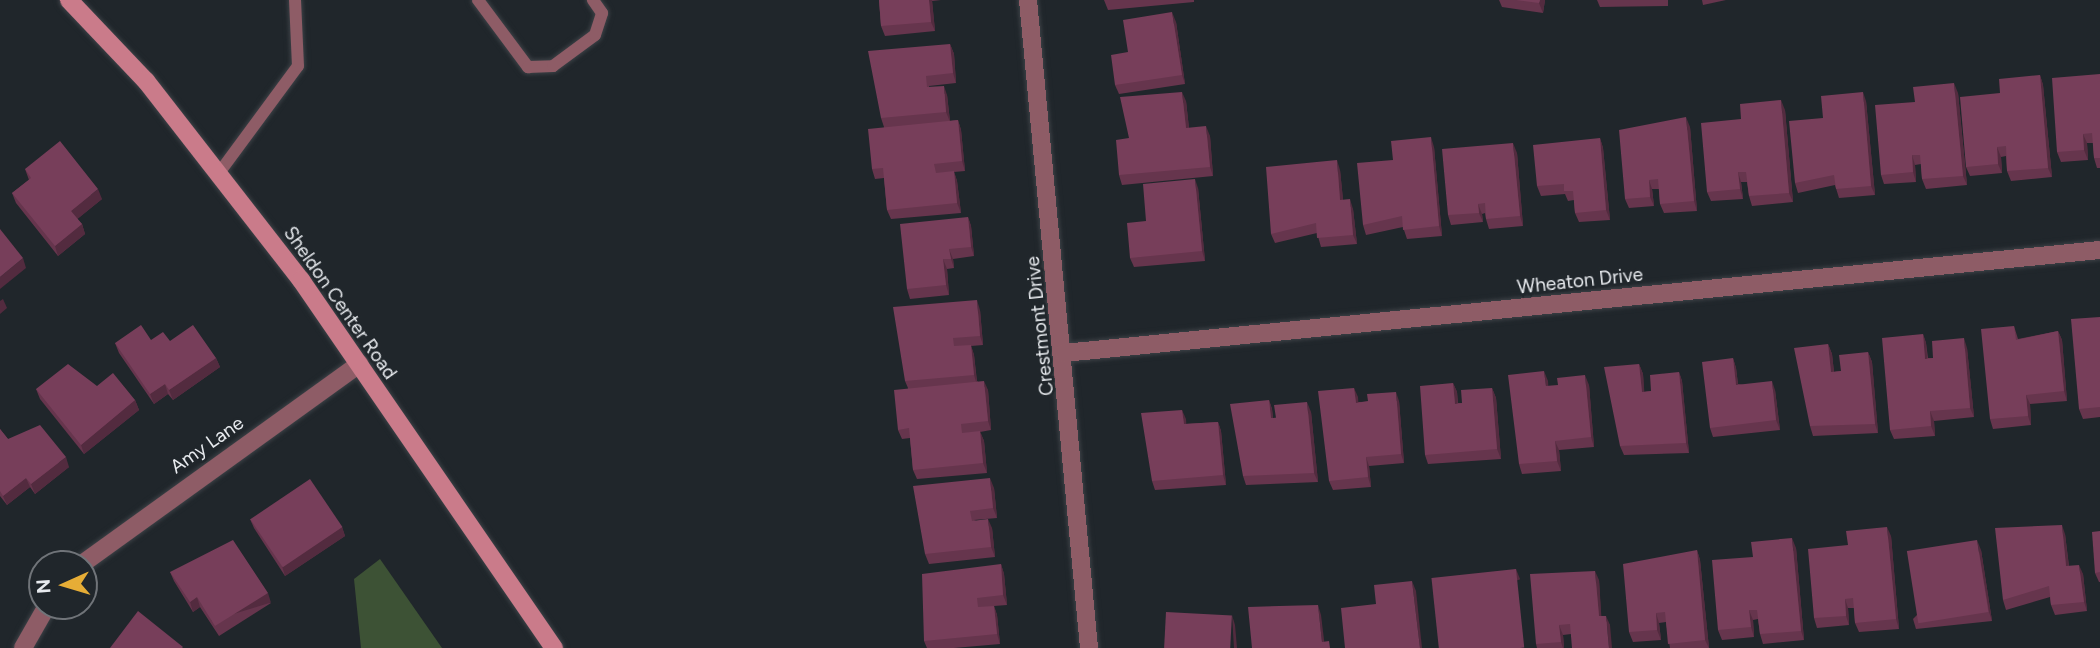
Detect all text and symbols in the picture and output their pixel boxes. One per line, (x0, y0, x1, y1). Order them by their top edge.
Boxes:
street label: Sheldon Center Road (279, 222, 401, 384)
street label: Crestmont Drive (1021, 255, 1059, 397)
street label: Wheaton Drive (1516, 263, 1644, 299)
street label: Amy Lane (166, 412, 248, 478)
north arrow (28, 550, 98, 620)
text: N (32, 578, 56, 594)

